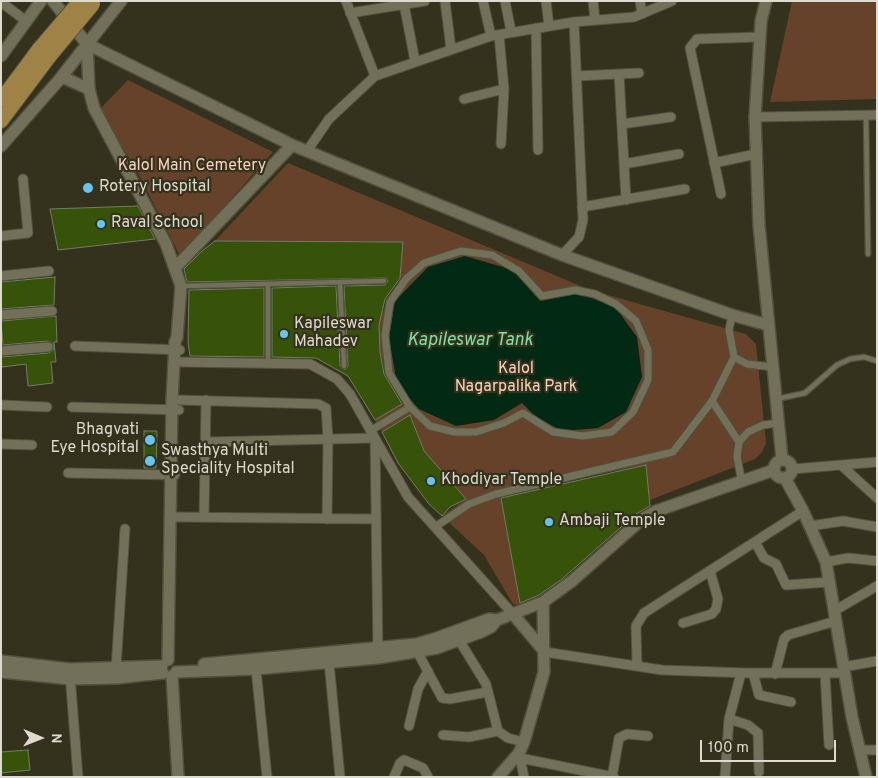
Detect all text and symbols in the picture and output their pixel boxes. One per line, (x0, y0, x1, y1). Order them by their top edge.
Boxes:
park label: Kalol Main Cemetery (118, 157, 266, 177)
place label: Rotery Hospital (99, 178, 210, 198)
marker: Rotery Hospital (81, 181, 95, 195)
place label: Raval School (111, 214, 203, 234)
marker: Raval School (95, 218, 107, 230)
place label: Kapileswar Mahadev (294, 315, 372, 353)
marker: Kapileswar Mahadev (278, 328, 290, 340)
water label: Kapileswar Tank (407, 330, 533, 352)
park label: Kalol Nagarpalika Park (455, 360, 577, 398)
place label: Bhagvati Eye Hospital (50, 421, 139, 459)
marker: Bhagvati Eye Hospital (143, 433, 157, 447)
place label: Swasthya Multi Speciality Hospital (161, 442, 295, 480)
marker: Swasthya Multi Speciality Hospital (143, 454, 157, 468)
place label: Khodiyar Temple (441, 471, 562, 491)
marker: Khodiyar Temple (425, 475, 437, 487)
place label: Ambaji Temple (559, 512, 666, 532)
marker: Ambaji Temple (543, 516, 555, 528)
north arrow (15, 713, 65, 763)
scale bar (703, 730, 839, 762)
text: N (47, 733, 64, 743)
text: 100 m (708, 739, 749, 758)

